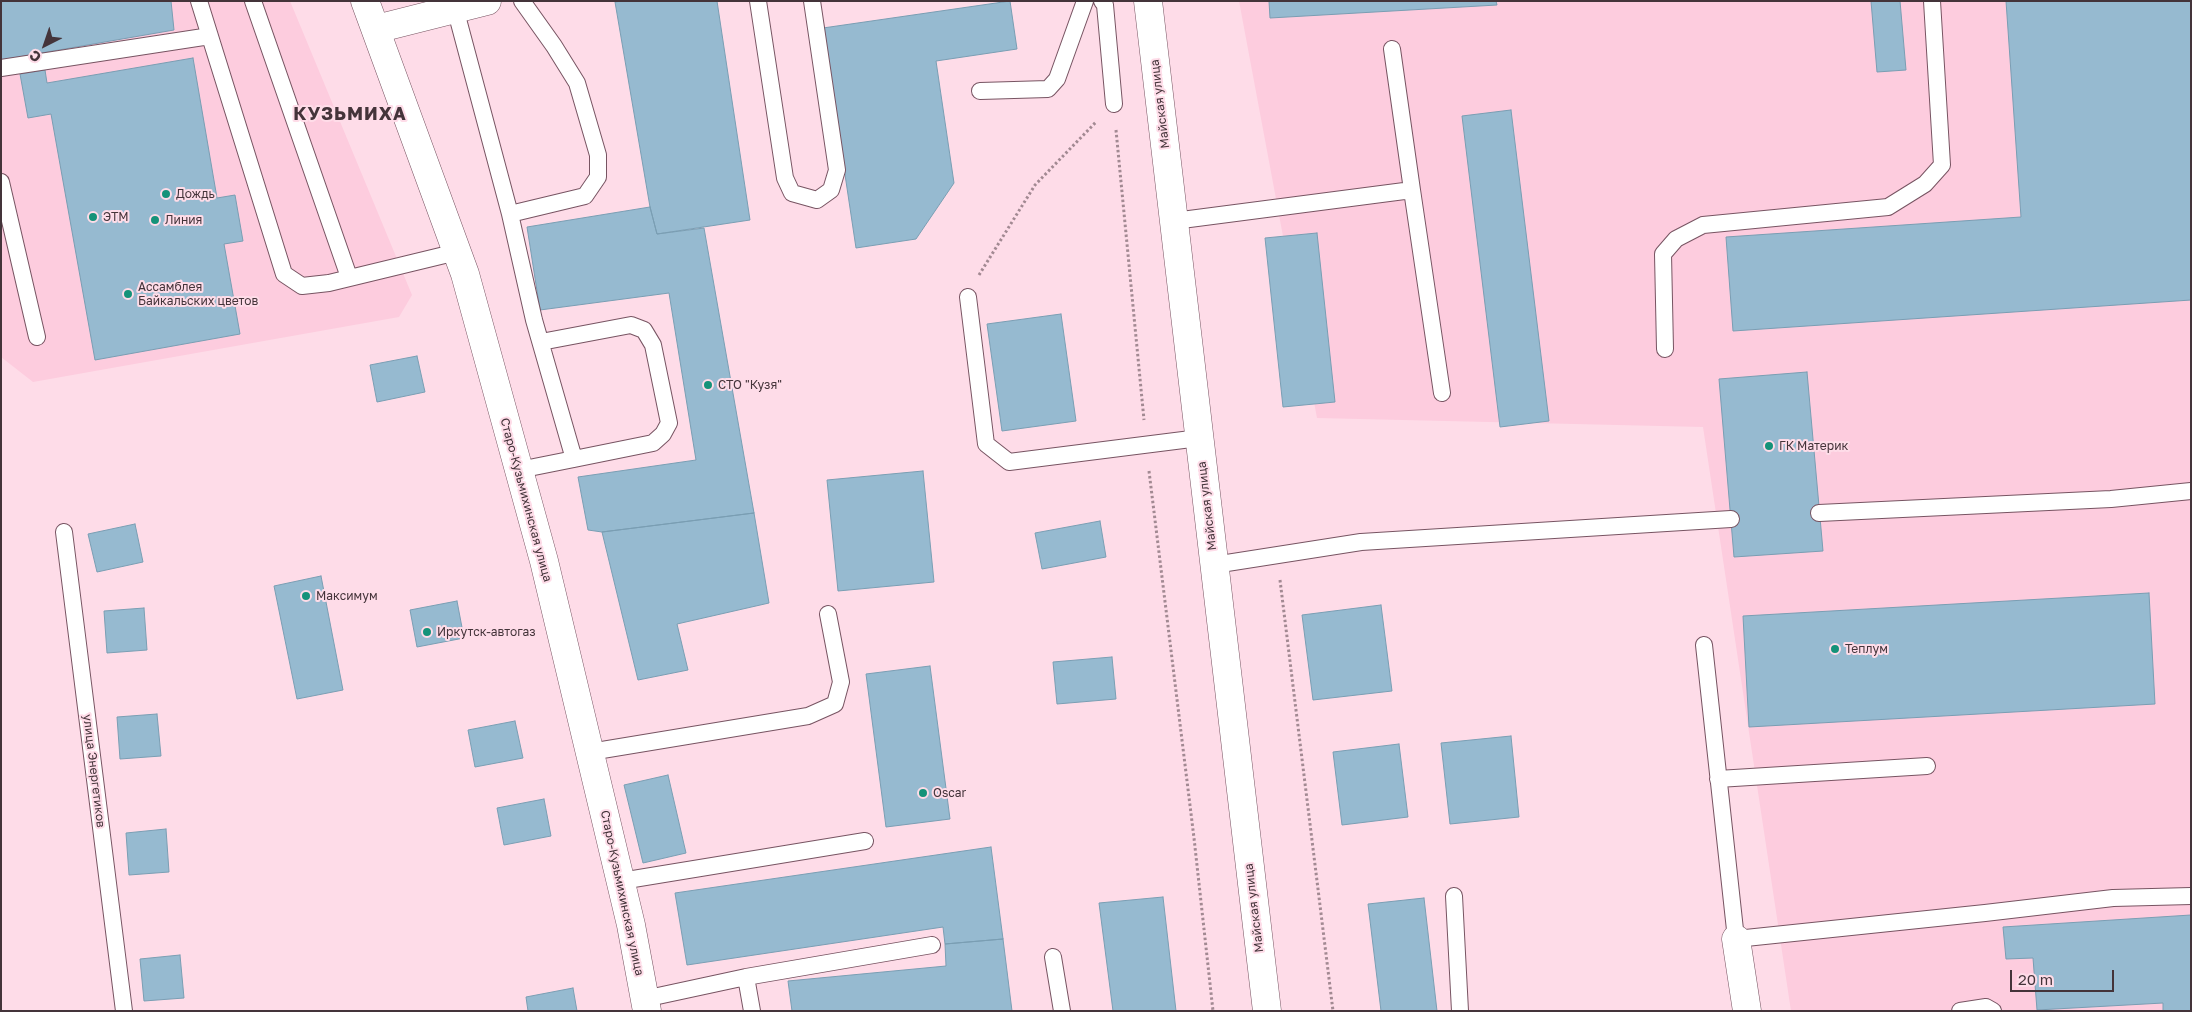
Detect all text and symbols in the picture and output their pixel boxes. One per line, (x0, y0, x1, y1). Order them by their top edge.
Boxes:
north arrow (20, 20, 70, 70)
text: С (26, 47, 44, 66)
street label: Майская улица (1147, 59, 1173, 149)
district label: КУЗЬМИХА (292, 103, 408, 125)
place label: Дождь (176, 187, 215, 201)
marker: Дождь (160, 188, 172, 200)
place label: ЭТМ (103, 210, 129, 224)
marker: ЭТМ (87, 211, 99, 223)
place label: Линия (165, 213, 202, 227)
marker: Линия (149, 214, 161, 226)
place label: Ассамблея Байкальских цветов (138, 280, 258, 308)
marker: Ассамблея Байкальских цветов (122, 288, 134, 300)
place label: СТО "Кузя" (718, 378, 782, 392)
marker: СТО "Кузя" (702, 379, 714, 391)
street label: Старо-Кузьмихинская улица (497, 417, 555, 583)
place label: ГК Материк (1779, 439, 1848, 453)
marker: ГК Материк (1763, 440, 1775, 452)
street label: Майская улица (1194, 461, 1220, 551)
place label: Максимум (316, 589, 378, 603)
marker: Максимум (300, 590, 312, 602)
place label: Иркутск-автогаз (437, 625, 536, 639)
marker: Иркутск-автогаз (421, 626, 433, 638)
place label: Теплум (1845, 642, 1888, 656)
marker: Теплум (1829, 643, 1841, 655)
street label: улица Энергетиков (80, 714, 108, 828)
place label: Oscar (933, 786, 966, 800)
marker: Oscar (917, 787, 929, 799)
street label: Старо-Кузьмихинская улица (597, 809, 647, 977)
street label: Майская улица (1241, 863, 1267, 953)
scale bar (2012, 960, 2116, 992)
text: 20 m (2018, 970, 2053, 988)

